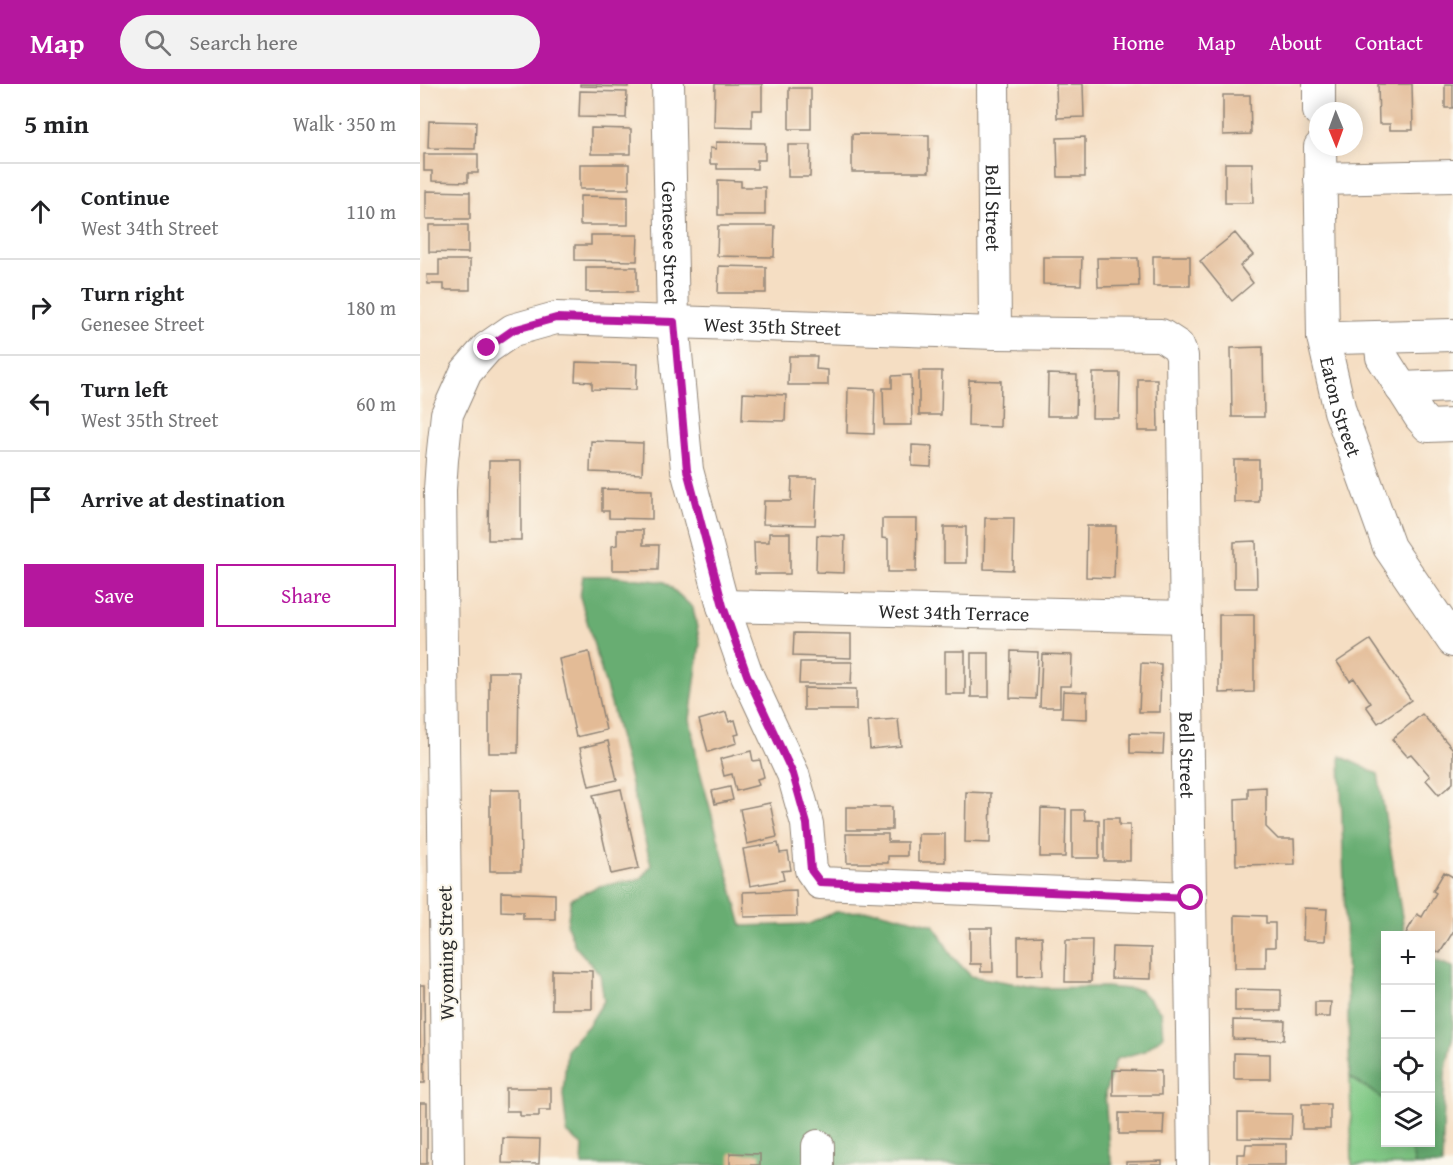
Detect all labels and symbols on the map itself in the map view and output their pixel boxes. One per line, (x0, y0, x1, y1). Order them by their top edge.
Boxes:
north arrow (1309, 102, 1363, 156)
street label: Bell Street (979, 164, 1009, 252)
street label: Genesee Street (656, 181, 687, 305)
street label: West 35th Street (703, 309, 842, 342)
route end (473, 334, 499, 360)
street label: Eaton Street (1313, 354, 1370, 461)
street label: West 34th Terrace (878, 595, 1030, 628)
street label: Bell Street (1173, 711, 1203, 799)
route start (1177, 884, 1203, 910)
street label: Wyoming Street (429, 885, 461, 1021)

